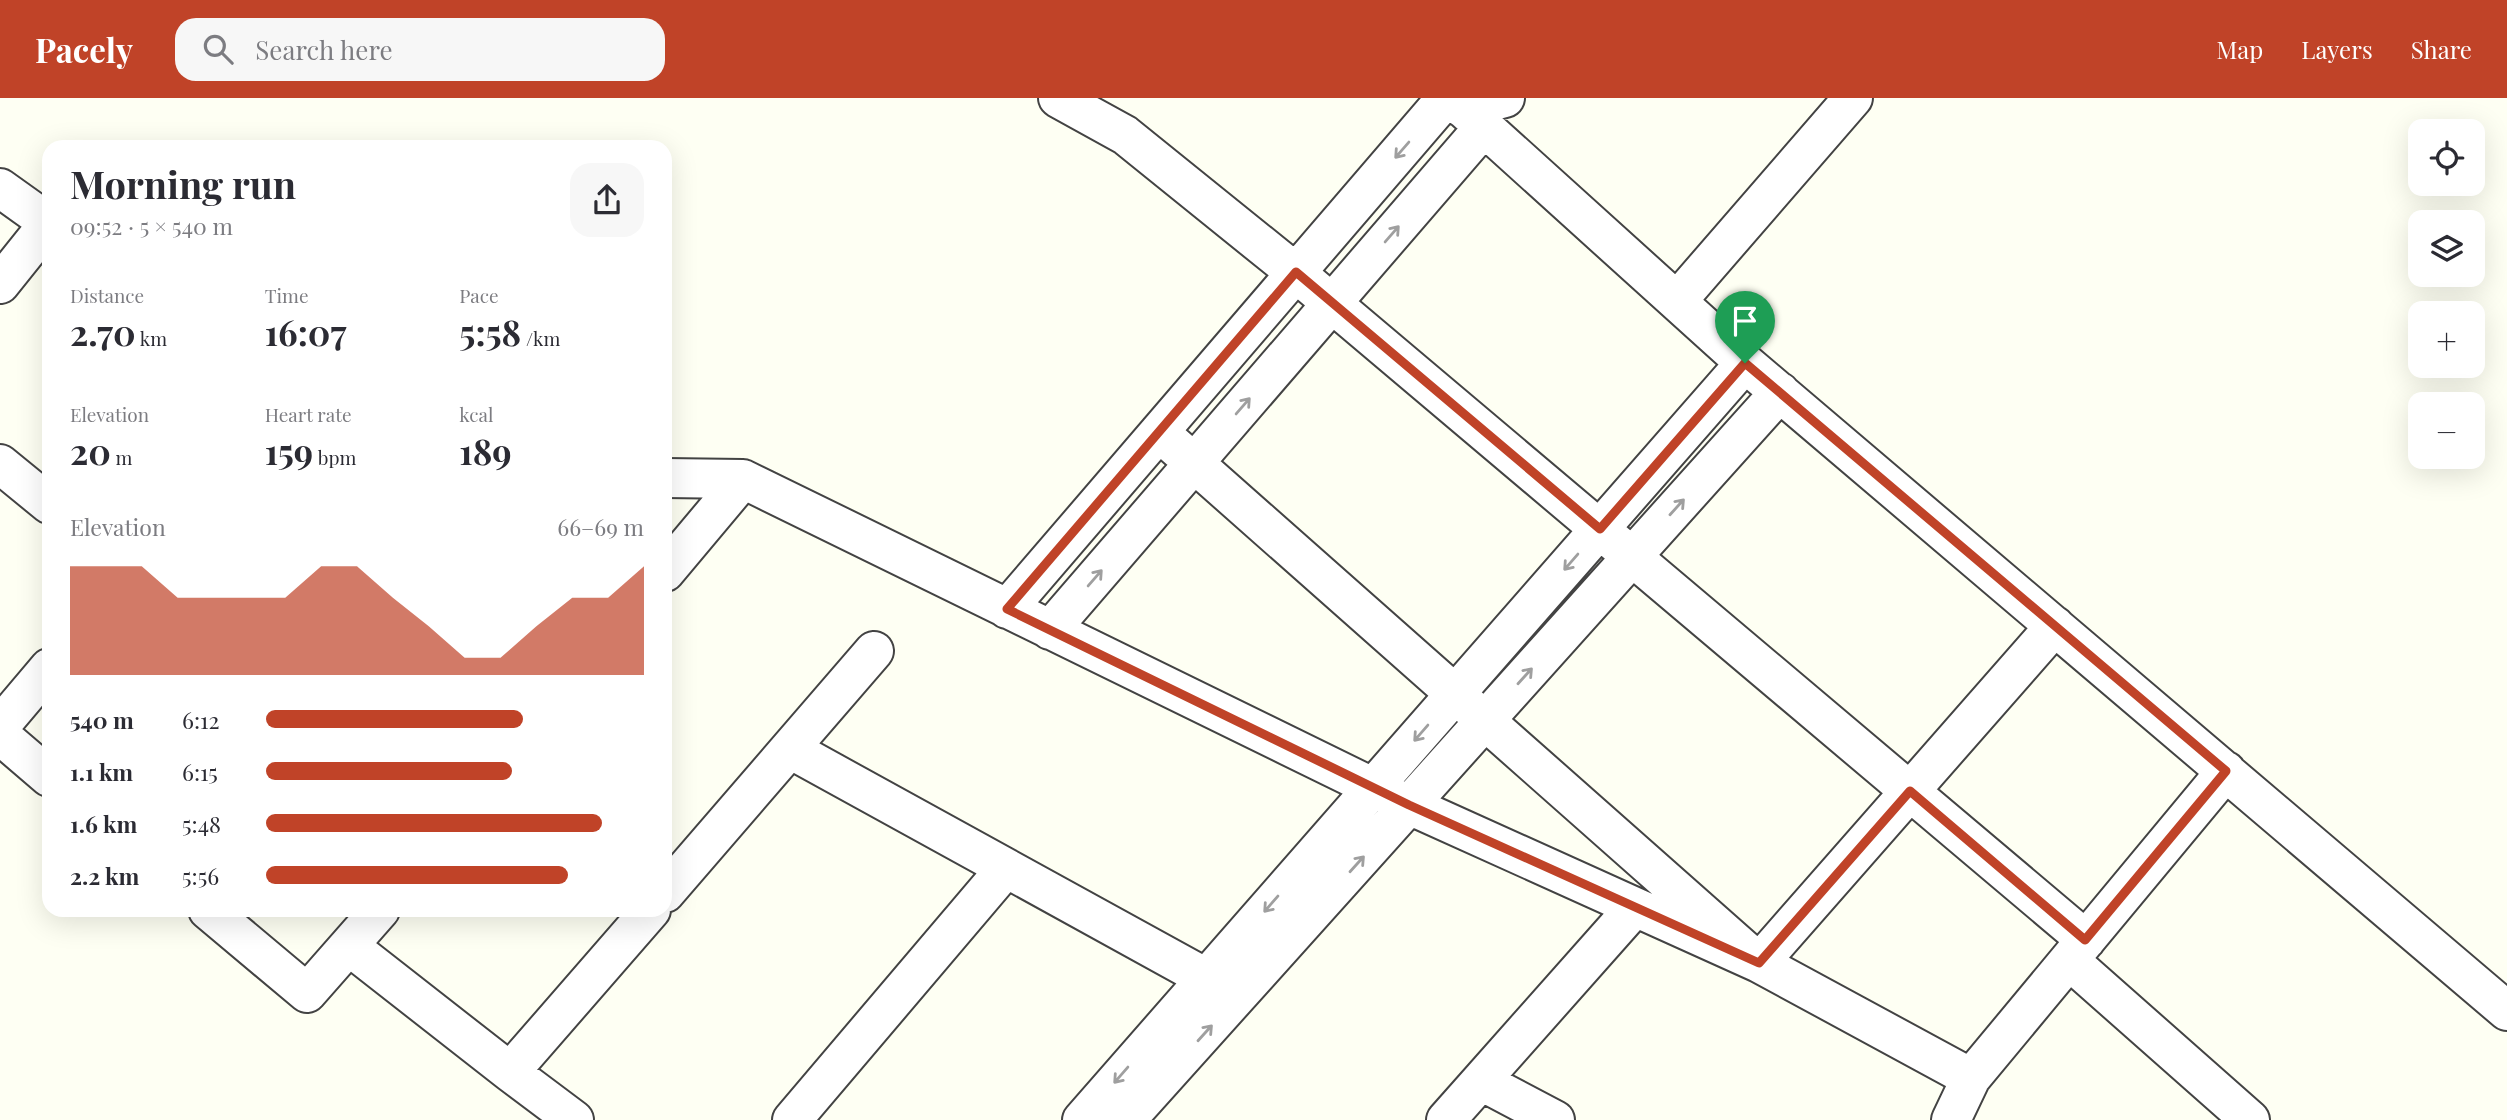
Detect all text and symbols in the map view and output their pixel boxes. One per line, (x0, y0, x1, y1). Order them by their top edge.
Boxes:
search box (175, 18, 665, 81)
text: Pacely (35, 27, 133, 71)
icon: search (199, 30, 237, 68)
text: Search here (255, 32, 393, 67)
text: Map (2217, 33, 2263, 65)
text: Layers (2301, 33, 2373, 65)
text: Share (2411, 33, 2472, 65)
map controls (2408, 119, 2485, 469)
button: locate (2408, 119, 2485, 196)
one-way arrow (1394, 140, 1409, 158)
text: Morning run (70, 158, 296, 209)
button: share (570, 163, 644, 237)
text: 09:52 · 5 × 540 m (70, 210, 233, 241)
button: layers (2408, 210, 2485, 287)
one-way arrow (1384, 225, 1400, 243)
text: Distance (70, 282, 144, 308)
text: Time (265, 282, 309, 308)
text: Pace (459, 282, 499, 308)
pin (1715, 291, 1775, 363)
button: + (2408, 301, 2485, 378)
icon: arrive (1726, 302, 1764, 340)
text: 2.70 (70, 308, 136, 355)
text: 16:07 (265, 308, 346, 355)
text: 5:58 (459, 308, 521, 355)
text: km (136, 325, 167, 351)
text: /km (521, 325, 560, 351)
button: − (2408, 392, 2485, 469)
one-way arrow (1235, 397, 1251, 415)
text: Elevation (70, 401, 149, 427)
text: Heart rate (265, 401, 352, 427)
text: kcal (459, 401, 493, 427)
text: 20 (70, 427, 111, 474)
text: 159 (265, 427, 313, 474)
text: 189 (459, 427, 512, 474)
text: m (111, 444, 133, 470)
text: bpm (313, 444, 356, 470)
one-way arrow (1669, 498, 1685, 516)
text: Elevation (70, 511, 166, 542)
text: 66–69 m (557, 511, 644, 542)
one-way arrow (1563, 553, 1579, 571)
one-way arrow (1087, 569, 1103, 587)
one-way arrow (1517, 667, 1533, 685)
text: 540 m (70, 704, 134, 735)
text: 6:12 (182, 704, 220, 735)
one-way arrow (1413, 724, 1429, 742)
text: 1.1 km (70, 756, 133, 787)
text: 6:15 (182, 756, 218, 787)
text: 1.6 km (70, 808, 137, 839)
text: 5:48 (182, 808, 221, 839)
one-way arrow (1349, 855, 1365, 873)
text: 2.2 km (70, 860, 139, 891)
text: 5:56 (182, 860, 219, 891)
one-way arrow (1263, 895, 1279, 913)
one-way arrow (1197, 1024, 1213, 1042)
one-way arrow (1113, 1066, 1129, 1084)

